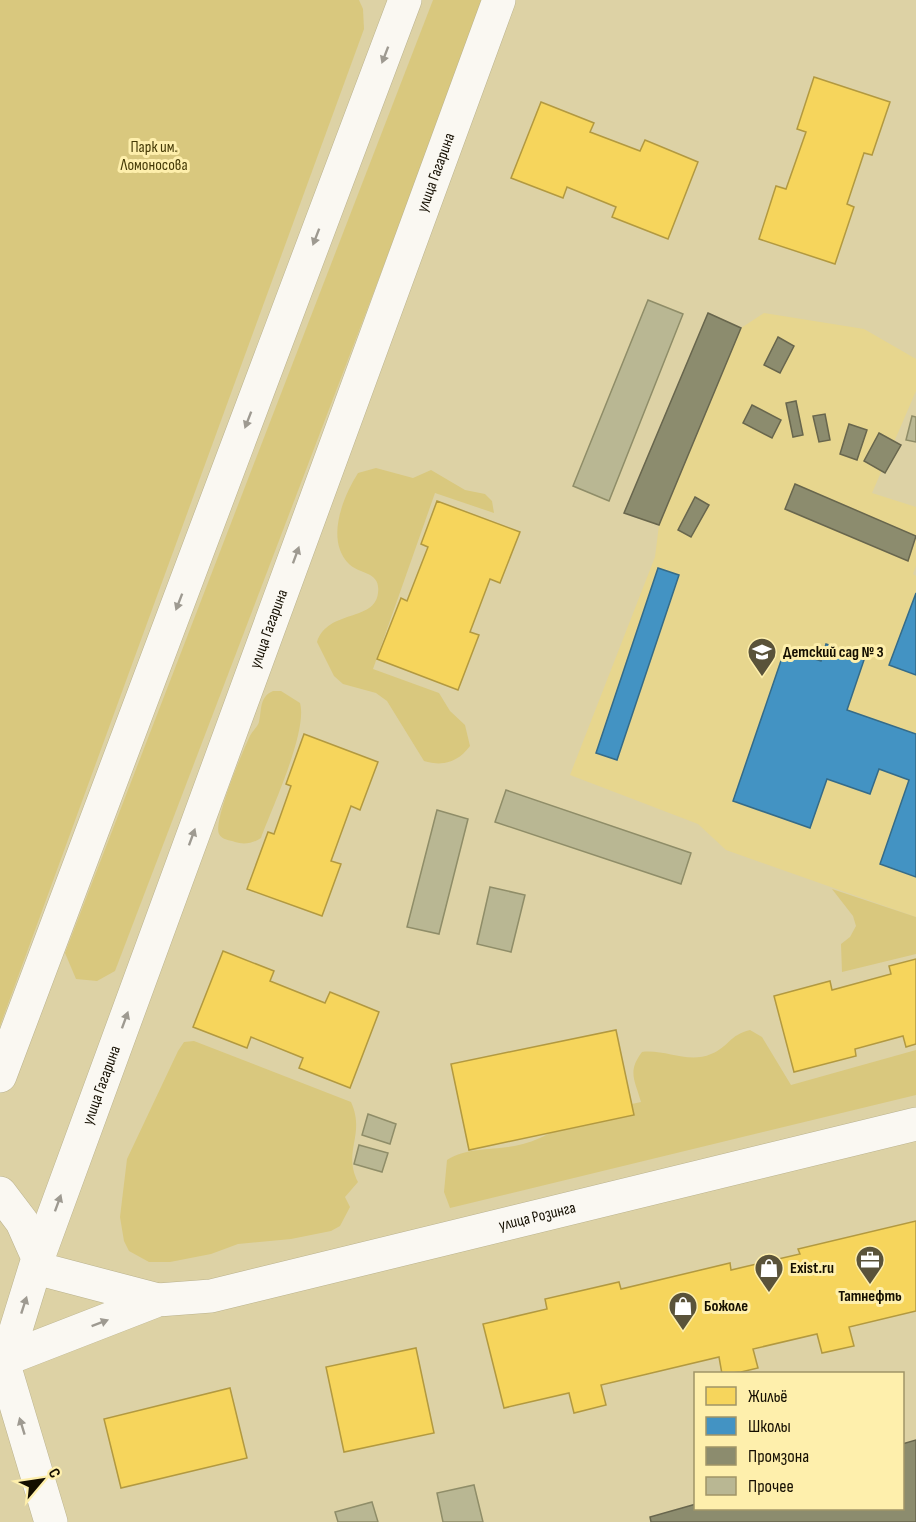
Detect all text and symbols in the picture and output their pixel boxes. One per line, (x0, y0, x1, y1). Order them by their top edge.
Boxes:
one-way arrow (379, 46, 389, 64)
street label: улица Гагарина (413, 130, 459, 215)
park label: Парк им. Ломоносова (119, 138, 188, 175)
one-way arrow (311, 228, 320, 246)
one-way arrow (242, 411, 252, 429)
one-way arrow (291, 546, 301, 564)
street label: улица Гагарина (245, 587, 292, 671)
one-way arrow (174, 594, 184, 612)
school or university icon: Детский сад № 3 (746, 636, 778, 678)
place label: Детский сад № 3 (783, 643, 884, 662)
one-way arrow (188, 828, 198, 846)
one-way arrow (121, 1011, 131, 1029)
street label: улица Гагарина (78, 1043, 125, 1127)
one-way arrow (54, 1194, 64, 1212)
street label: улица Розинга (497, 1198, 578, 1235)
office icon: Татнефть (854, 1244, 886, 1286)
shop icon: Exist.ru (753, 1252, 785, 1294)
place label: Exist.ru (790, 1259, 834, 1278)
place label: Татнефть (838, 1287, 902, 1306)
shop icon: Божоле (667, 1290, 699, 1332)
one-way arrow (19, 1296, 29, 1314)
place label: Божоле (704, 1297, 748, 1316)
one-way arrow (91, 1318, 109, 1327)
legend (694, 1372, 904, 1510)
text: Жильё (748, 1386, 788, 1407)
text: Школы (748, 1416, 791, 1437)
one-way arrow (17, 1417, 26, 1435)
text: Промзона (748, 1446, 809, 1467)
north arrow (12, 1450, 72, 1510)
text: С (44, 1465, 64, 1482)
text: Прочее (748, 1476, 794, 1497)

